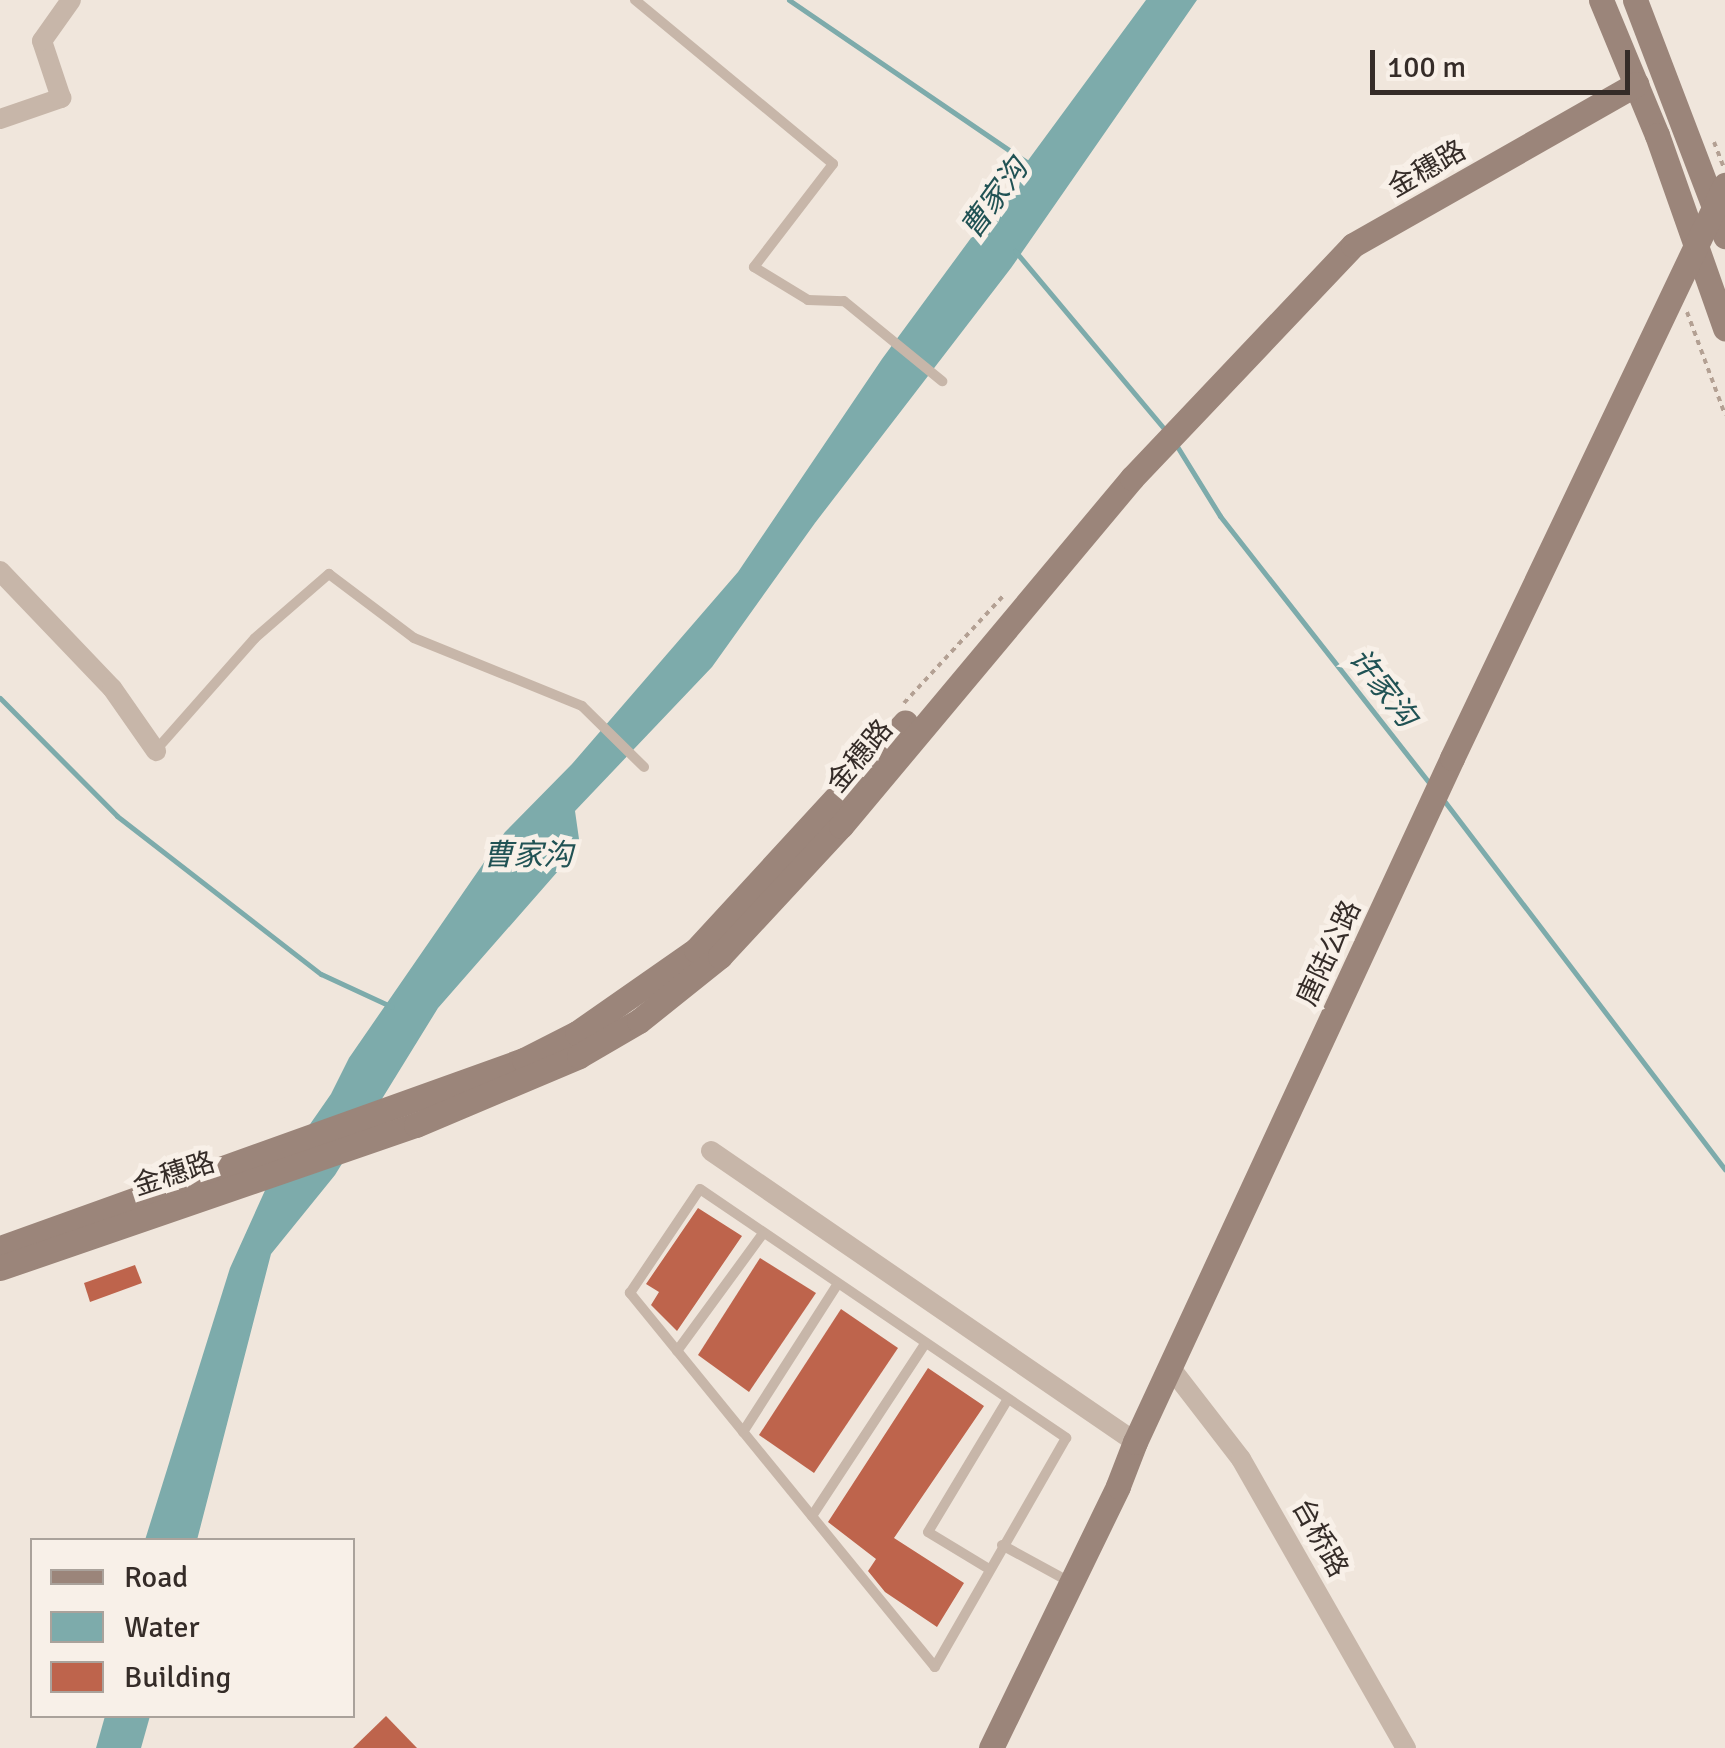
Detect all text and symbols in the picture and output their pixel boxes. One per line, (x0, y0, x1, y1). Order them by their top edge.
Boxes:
scale bar (1375, 30, 1635, 92)
text: 100 m (1387, 49, 1466, 86)
street label: 金穗路 (1382, 133, 1472, 205)
water label: 曹家沟 (954, 152, 1036, 246)
water label: 许家沟 (1340, 641, 1424, 735)
street label: 金穗路 (820, 713, 900, 799)
water label: 曹家沟 (483, 838, 573, 874)
street label: 唐陆公路 (1290, 895, 1368, 1011)
street label: 金穗路 (129, 1145, 219, 1203)
street label: 台桥路 (1285, 1493, 1355, 1583)
legend (30, 1538, 355, 1718)
text: Road (124, 1559, 188, 1596)
text: Water (124, 1609, 200, 1646)
text: Building (124, 1659, 231, 1696)

